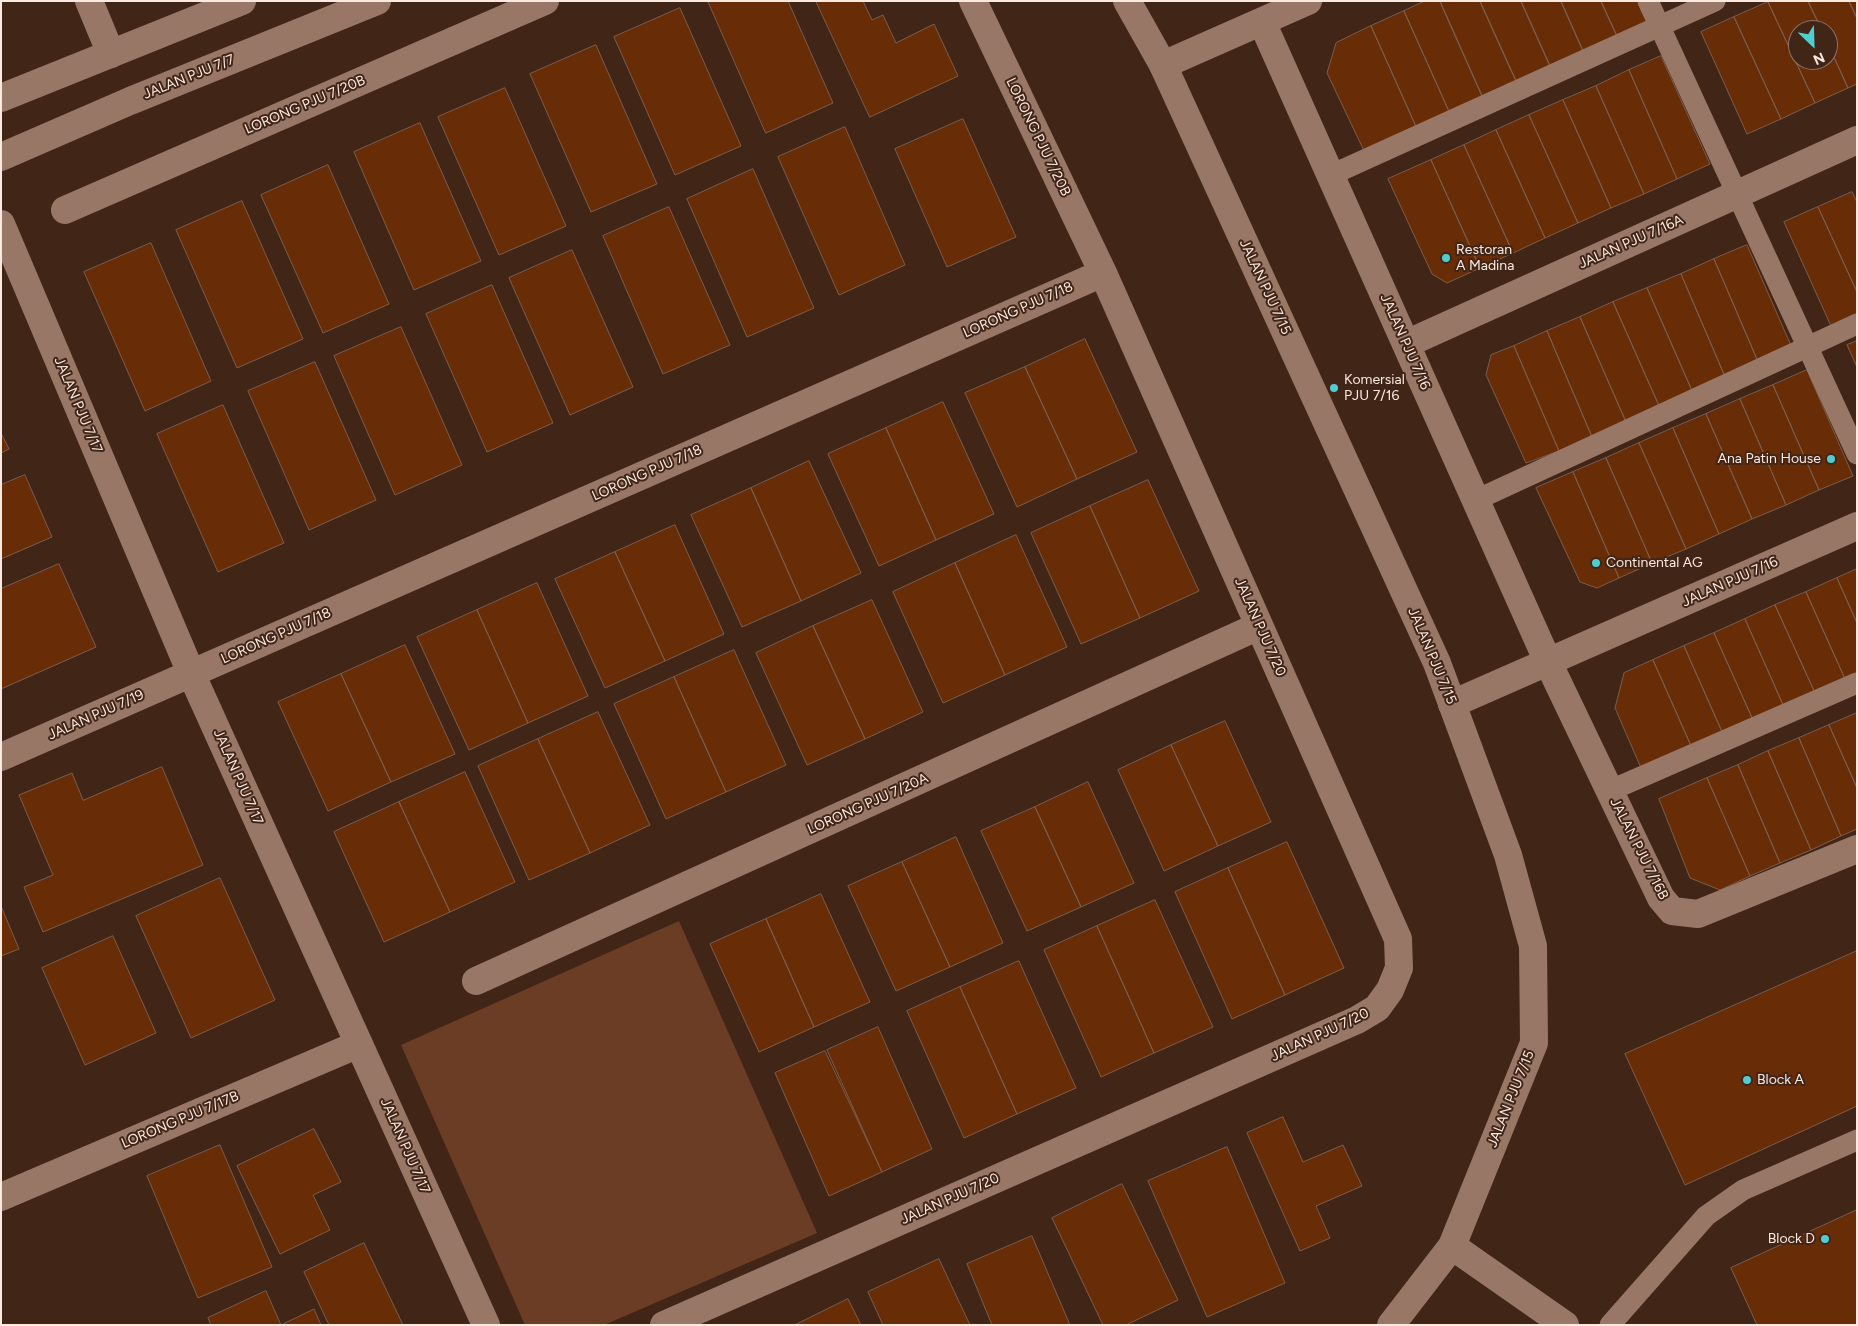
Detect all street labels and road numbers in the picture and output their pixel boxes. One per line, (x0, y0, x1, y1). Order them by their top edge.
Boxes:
street label: JALAN PJU 7/7 (141, 51, 237, 103)
street label: LORONG PJU 7/20B (242, 72, 368, 138)
street label: LORONG PJU 7/20B (1002, 75, 1074, 199)
street label: JALAN PJU 7/16A (1576, 211, 1686, 273)
street label: JALAN PJU 7/15 (1236, 237, 1294, 337)
street label: LORONG PJU 7/18 (960, 278, 1076, 342)
street label: JALAN PJU 7/16 (1376, 291, 1434, 393)
street label: JALAN PJU 7/17 (50, 354, 106, 456)
street label: LORONG PJU 7/18 (589, 441, 705, 505)
street label: JALAN PJU 7/16 (1679, 553, 1781, 611)
street label: JALAN PJU 7/20 (1231, 575, 1289, 679)
street label: LORONG PJU 7/18 (218, 604, 334, 668)
street label: JALAN PJU 7/15 (1404, 605, 1460, 707)
street label: JALAN PJU 7/19 (45, 686, 147, 744)
street label: JALAN PJU 7/17 (209, 727, 267, 827)
street label: LORONG PJU 7/20A (805, 770, 931, 838)
street label: JALAN PJU 7/16B (1606, 795, 1672, 903)
street label: JALAN PJU 7/20 (1268, 1005, 1372, 1065)
street label: JALAN PJU 7/15 (1484, 1048, 1538, 1150)
street label: LORONG PJU 7/17B (119, 1088, 241, 1152)
street label: JALAN PJU 7/17 (376, 1096, 434, 1196)
street label: JALAN PJU 7/20 (898, 1170, 1002, 1228)

